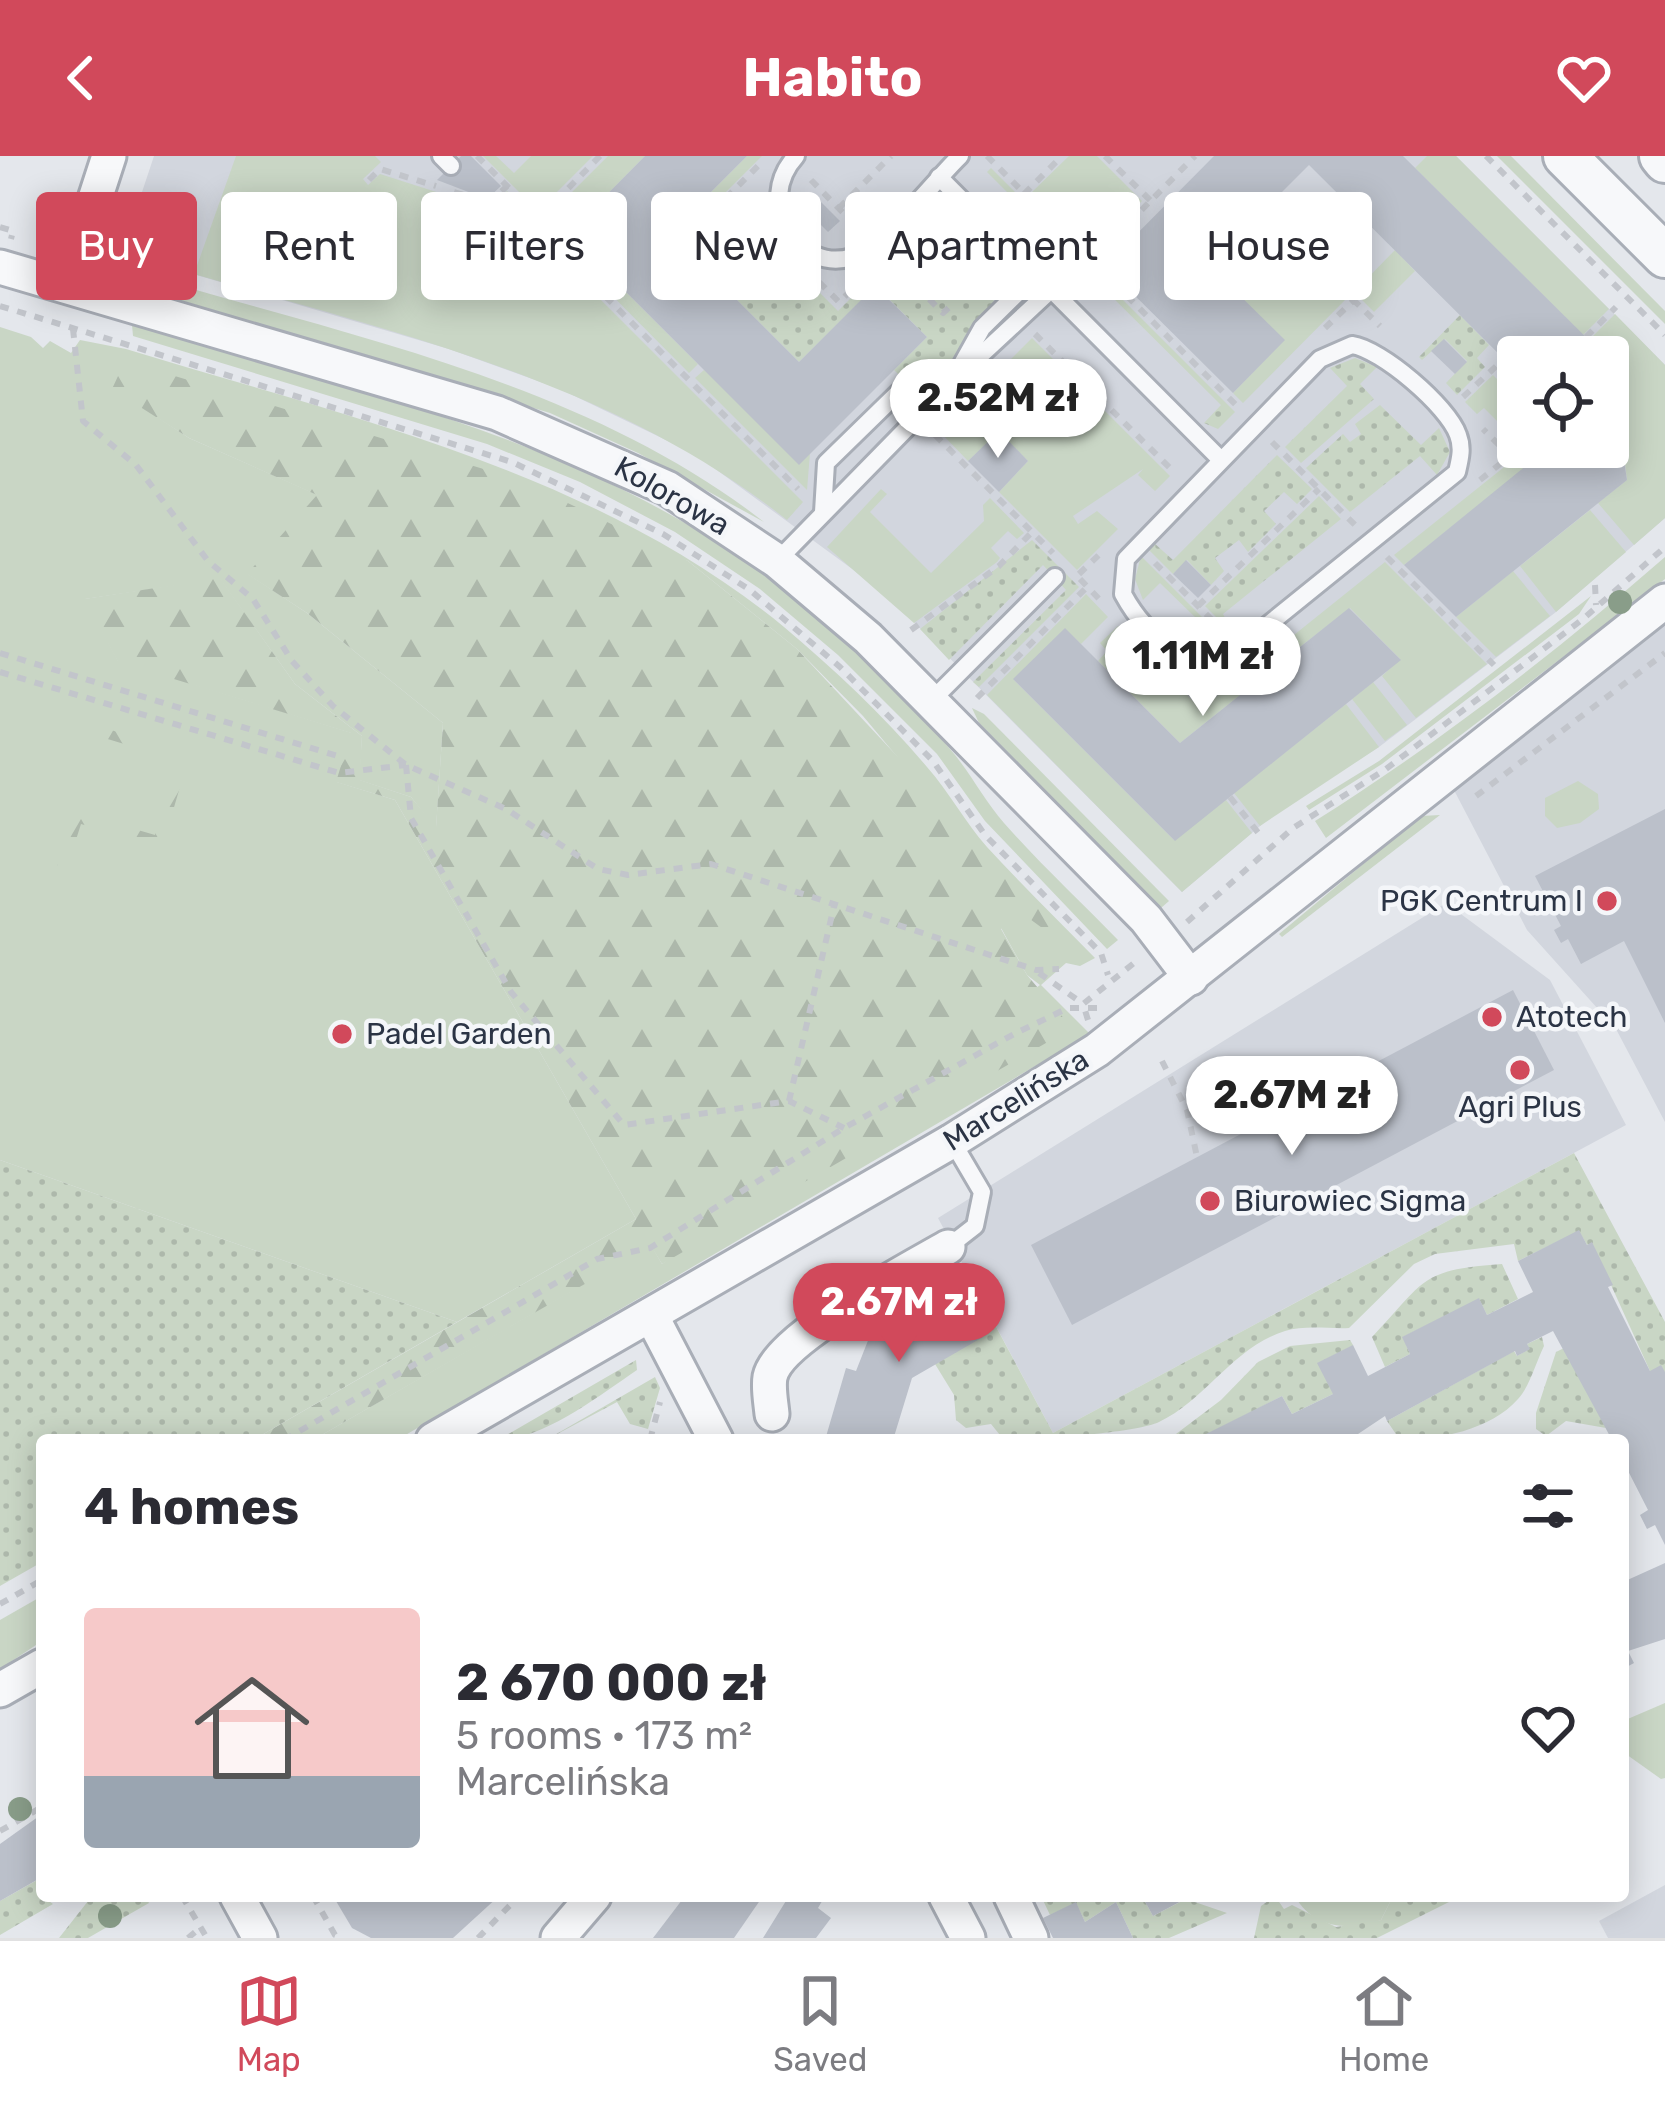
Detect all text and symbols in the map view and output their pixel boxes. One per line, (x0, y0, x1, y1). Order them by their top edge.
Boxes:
icon: back (48, 45, 114, 111)
icon: heart (1551, 45, 1617, 111)
text: Habito (743, 46, 922, 110)
chip: Buy (36, 192, 197, 300)
chip: Rent (221, 192, 397, 300)
chip: Filters (421, 192, 627, 300)
chip: New (651, 192, 821, 300)
chip: Apartment (845, 192, 1140, 300)
chip: House (1164, 192, 1372, 300)
map controls (1497, 336, 1629, 468)
button: locate (1497, 336, 1629, 468)
pin: 2.52M zł (874, 359, 1122, 461)
text: 2.52M zł (917, 375, 1079, 421)
street label: Kolorowa (608, 449, 736, 543)
pin: 1.11M zł (1079, 617, 1327, 719)
text: 1.11M zł (1132, 633, 1274, 679)
place label: PGK Centrum I (1380, 883, 1583, 919)
marker: PGK Centrum I (1594, 888, 1620, 914)
place label: Atotech (1516, 999, 1627, 1035)
marker: Atotech (1479, 1004, 1505, 1030)
place label: Padel Garden (366, 1016, 552, 1052)
marker: Padel Garden (329, 1021, 355, 1047)
street label: Marcelińska (937, 1041, 1095, 1159)
pin: 2.67M zł (1168, 1056, 1416, 1158)
marker: Agri Plus (1507, 1057, 1533, 1083)
text: 2.67M zł (1213, 1072, 1371, 1118)
place label: Agri Plus (1458, 1089, 1582, 1125)
place label: Biurowiec Sigma (1234, 1183, 1466, 1219)
marker: Biurowiec Sigma (1197, 1188, 1223, 1214)
pin: 2.67M zł (775, 1263, 1023, 1365)
text: 2.67M zł (820, 1279, 978, 1325)
icon: filters (1515, 1473, 1581, 1539)
text: 4 homes (84, 1476, 299, 1537)
text: 2 670 000 zł (456, 1652, 767, 1713)
icon: home (180, 1656, 324, 1800)
icon: heart (1515, 1695, 1581, 1761)
text: 5 rooms · 173 m² (456, 1713, 752, 1759)
text: Marcelińska (456, 1759, 670, 1805)
tab: Map (236, 1968, 302, 2079)
tab: Saved (773, 1968, 867, 2079)
tab: Home (1339, 1968, 1429, 2079)

